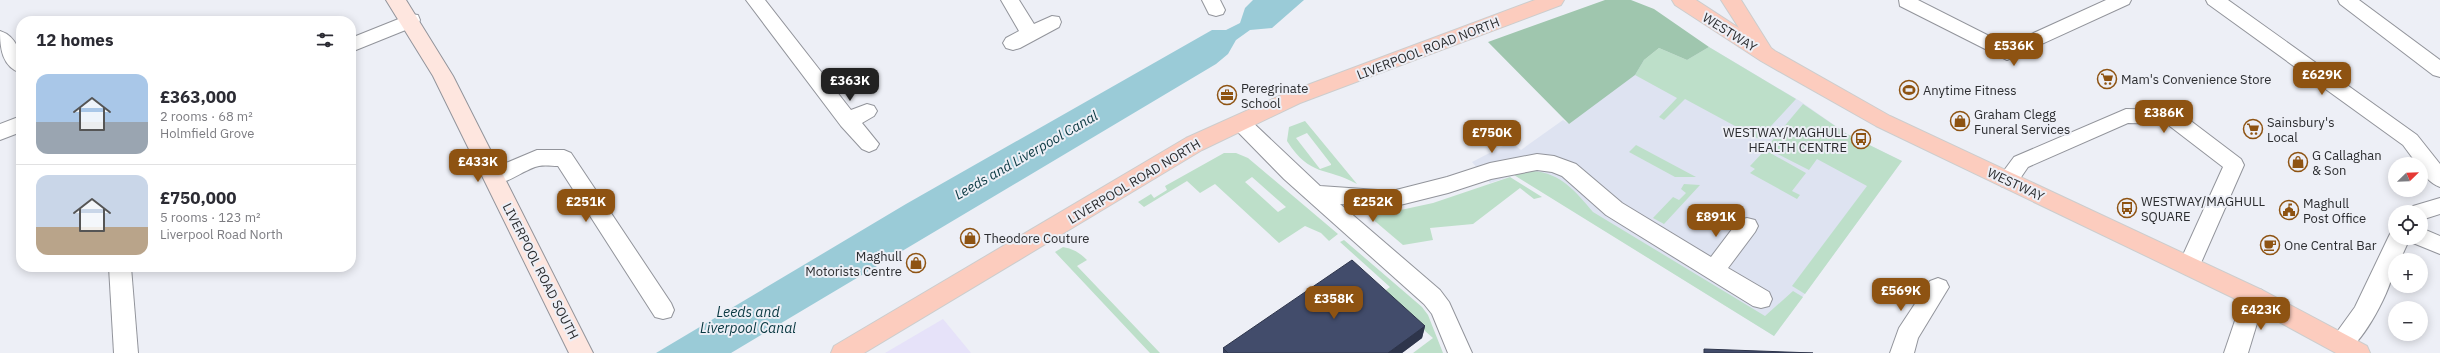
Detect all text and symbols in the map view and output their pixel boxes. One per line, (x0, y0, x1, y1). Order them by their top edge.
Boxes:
street label: WESTWAY (1699, 9, 1760, 56)
street label: LIVERPOOL ROAD NORTH (1354, 13, 1502, 84)
text: 12 homes (36, 29, 113, 51)
icon: filters (314, 29, 336, 51)
pin: £536K (1986, 33, 2042, 67)
text: £536K (1994, 37, 2034, 54)
pin: £629K (2294, 62, 2350, 96)
text: £629K (2302, 66, 2342, 83)
pin: £363K (822, 68, 878, 102)
supermarket icon: Mam's Convenience Store (2096, 68, 2118, 90)
place label: Mam's Convenience Store (2121, 71, 2271, 88)
text: £363K (830, 72, 870, 89)
sports icon: Anytime Fitness (1898, 79, 1920, 101)
place label: Peregrinate School (1241, 80, 1308, 112)
place label: Anytime Fitness (1923, 82, 2017, 99)
office icon: Peregrinate School (1216, 84, 1238, 106)
text: £363,000 (160, 86, 236, 108)
icon: home (68, 90, 116, 138)
pin: £386K (2136, 100, 2192, 134)
text: £386K (2144, 104, 2184, 121)
water label: Leeds and Liverpool Canal (951, 106, 1101, 203)
place label: Graham Clegg Funeral Services (1974, 106, 2070, 138)
text: 2 rooms · 68 m² (160, 108, 253, 125)
shop icon: Graham Clegg Funeral Services (1949, 110, 1971, 132)
place label: Sainsbury's Local (2267, 114, 2335, 146)
supermarket icon: Sainsbury's Local (2242, 118, 2264, 140)
pin: £750K (1464, 120, 1520, 154)
text: £750K (1472, 124, 1512, 141)
place label: WESTWAY/MAGHULL HEALTH CENTRE (1723, 124, 1847, 156)
text: Holmfield Grove (160, 125, 254, 142)
bus stop icon: WESTWAY/MAGHULL HEALTH CENTRE (1850, 128, 1872, 150)
street label: LIVERPOOL ROAD NORTH (1065, 135, 1204, 228)
place label: G Callaghan & Son (2312, 147, 2382, 179)
pin: £433K (450, 149, 506, 183)
shop icon: G Callaghan & Son (2287, 151, 2309, 173)
text: £433K (458, 153, 498, 170)
north arrow (2388, 157, 2428, 197)
map controls (2388, 157, 2428, 341)
street label: WESTWAY (1985, 164, 2047, 205)
text: £750,000 (160, 187, 236, 209)
pin: £251K (558, 189, 614, 223)
pin: £252K (1345, 189, 1401, 223)
icon: home (68, 191, 116, 239)
text: £251K (566, 193, 606, 210)
text: £252K (1353, 193, 1393, 210)
place label: WESTWAY/MAGHULL SQUARE (2141, 193, 2265, 225)
place label: Maghull Post Office (2303, 195, 2366, 227)
bus stop icon: WESTWAY/MAGHULL SQUARE (2116, 197, 2138, 219)
public building icon: Maghull Post Office (2278, 199, 2300, 221)
street label: LIVERPOOL ROAD SOUTH (499, 200, 582, 342)
pin: £891K (1688, 204, 1744, 238)
button: locate (2388, 205, 2428, 245)
text: £891K (1696, 208, 1736, 225)
text: 5 rooms · 123 m² (160, 209, 261, 226)
text: Liverpool Road North (160, 226, 283, 243)
shop icon: Theodore Couture (959, 227, 981, 249)
place label: Theodore Couture (984, 230, 1090, 247)
cafe icon: One Central Bar (2259, 234, 2281, 256)
place label: One Central Bar (2284, 237, 2377, 254)
place label: Maghull Motorists Centre (805, 248, 902, 280)
shop icon: Maghull Motorists Centre (905, 252, 927, 274)
button: + (2388, 253, 2428, 293)
pin: £569K (1873, 278, 1929, 312)
text: £569K (1881, 282, 1921, 299)
pin: £358K (1306, 286, 1362, 320)
text: £358K (1314, 290, 1354, 307)
pin: £423K (2233, 297, 2289, 331)
text: £423K (2241, 301, 2281, 318)
button: − (2388, 301, 2428, 341)
water label: Leeds and Liverpool Canal (700, 303, 796, 337)

